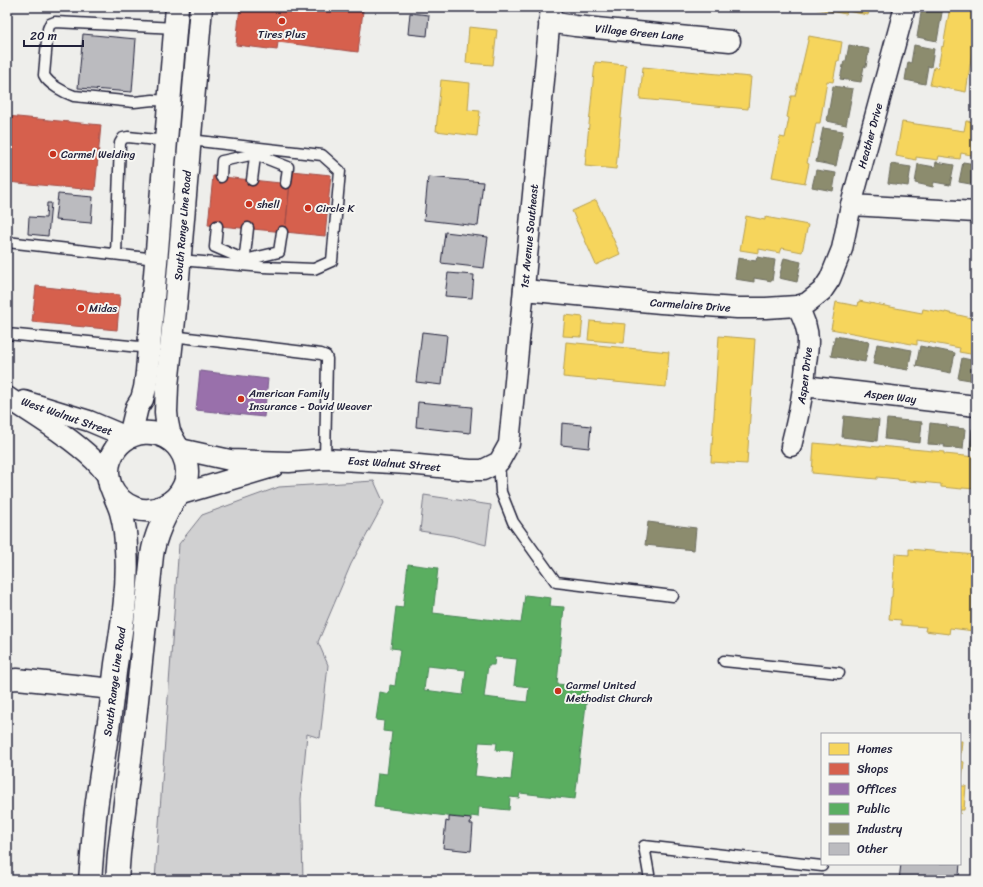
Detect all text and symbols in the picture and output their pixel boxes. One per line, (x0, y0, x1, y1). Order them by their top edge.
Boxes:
marker: Tires Plus (277, 16, 287, 26)
street label: Village Green Lane (594, 19, 685, 47)
scale bar (24, 22, 83, 48)
text: 20 m (30, 25, 57, 47)
place label: Tires Plus (258, 25, 307, 44)
street label: Heather Drive (852, 101, 888, 171)
place label: Carmel Welding (61, 145, 136, 164)
marker: Carmel Welding (48, 149, 58, 159)
street label: South Range Line Road (169, 169, 197, 281)
street label: 1st Avenue Southeast (515, 183, 544, 289)
place label: shell (256, 195, 281, 214)
marker: shell (244, 199, 254, 209)
place label: Circle K (316, 199, 356, 218)
marker: Circle K (303, 203, 313, 213)
street label: Carmelaire Drive (649, 293, 732, 318)
place label: Midas (89, 299, 118, 318)
marker: Midas (76, 303, 86, 313)
street label: Aspen Drive (792, 346, 818, 406)
place label: American Family Insurance - David Weaver (248, 384, 373, 416)
street label: Aspen Way (862, 384, 918, 409)
street label: West Walnut Street (19, 392, 115, 441)
marker: American Family Insurance - David Weaver (236, 394, 246, 404)
street label: East Walnut Street (347, 451, 442, 477)
street label: South Range Line Road (98, 625, 132, 738)
place label: Carmel United Methodist Church (566, 676, 653, 708)
marker: Carmel United Methodist Church (553, 686, 563, 696)
legend (821, 733, 961, 865)
text: Homes (857, 738, 893, 760)
text: Shops (857, 758, 888, 780)
text: Offices (857, 778, 897, 800)
text: Public (857, 798, 890, 820)
text: Industry (856, 818, 903, 840)
text: Other (857, 838, 888, 860)

